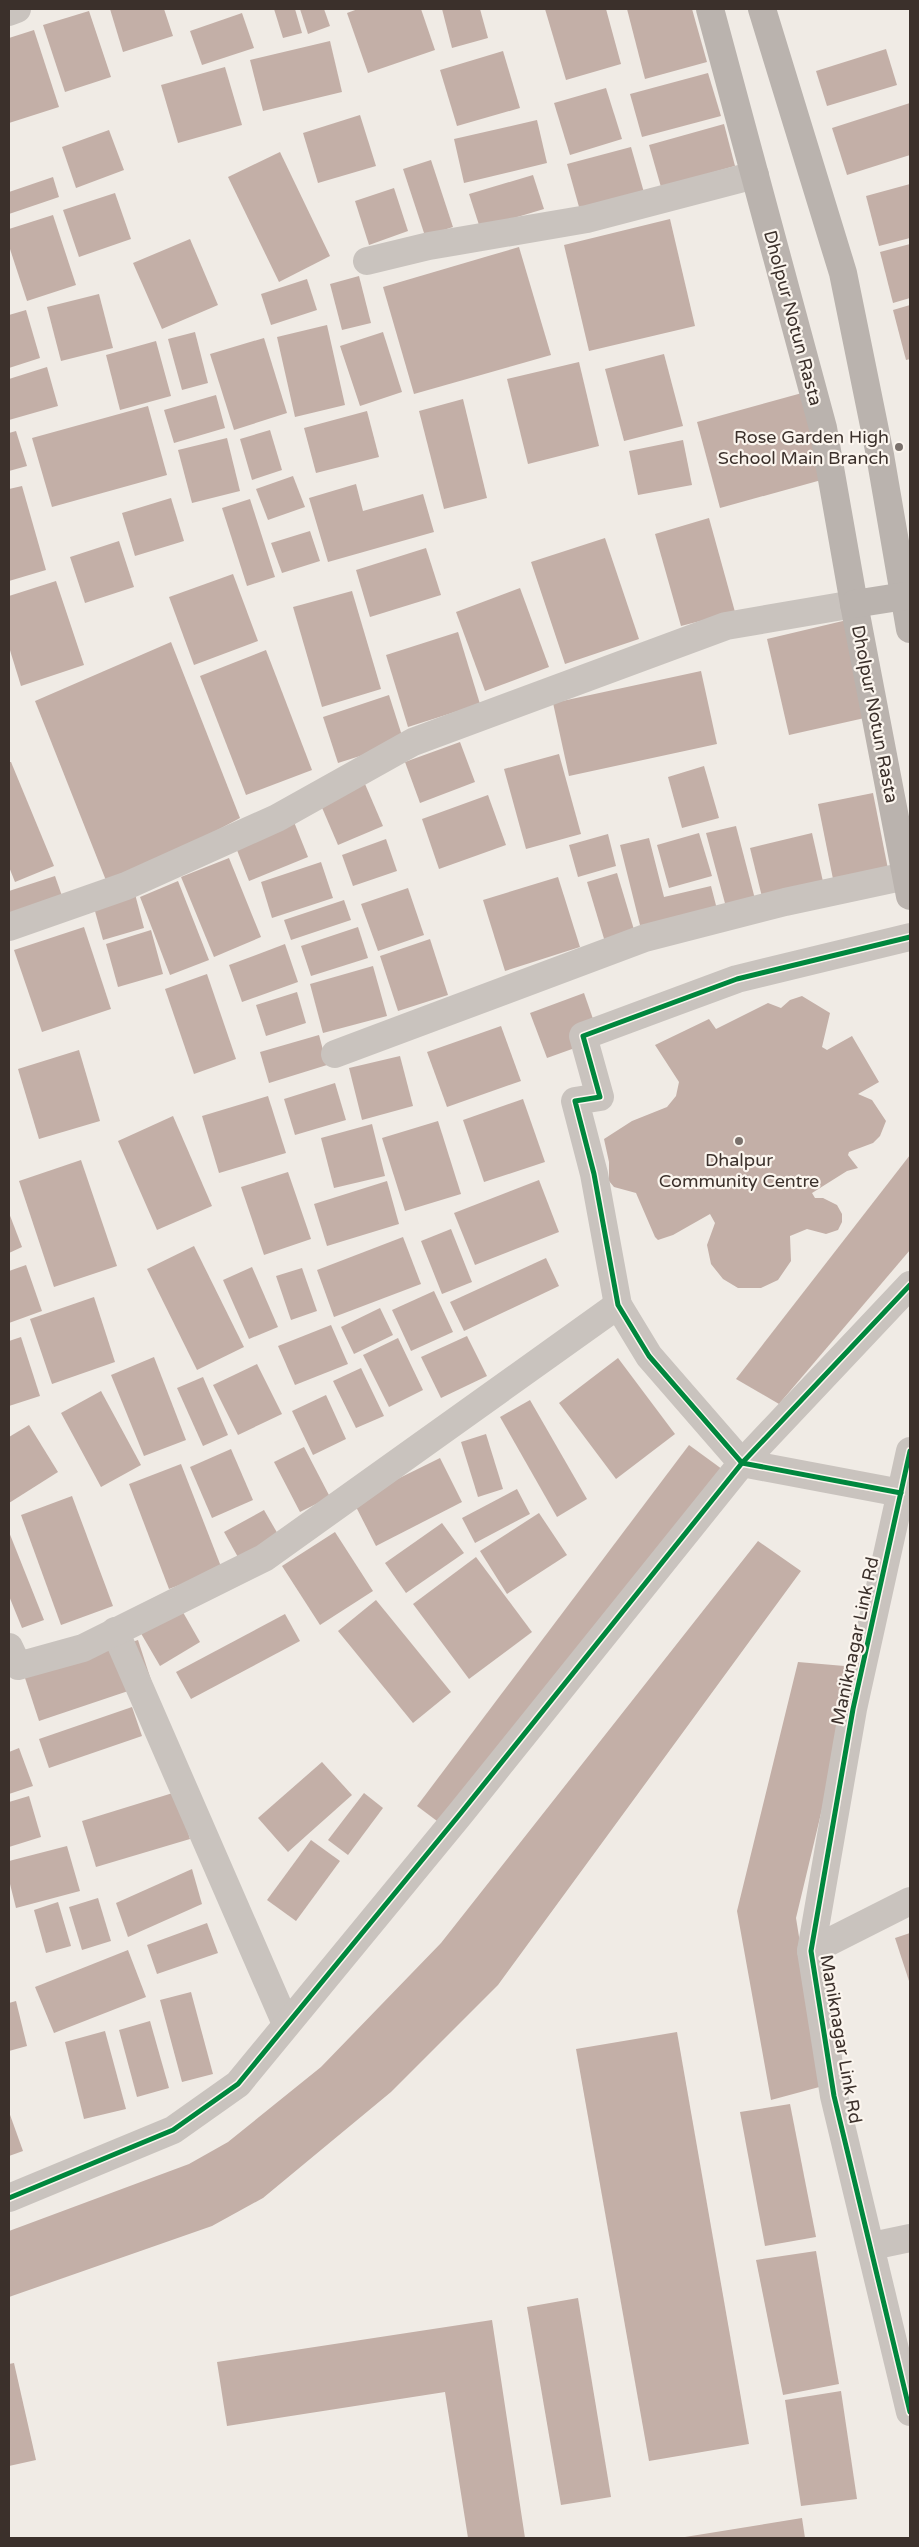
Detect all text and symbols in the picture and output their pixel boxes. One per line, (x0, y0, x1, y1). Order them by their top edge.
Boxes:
street label: Dholpur Notun Rasta (759, 228, 827, 408)
place label: Rose Garden High School Main Branch (718, 426, 889, 469)
marker: Rose Garden High School Main Branch (893, 441, 905, 453)
street label: Dholpur Notun Rasta (847, 623, 903, 805)
marker: Dhalpur Community Centre (733, 1135, 745, 1147)
place label: Dhalpur Community Centre (659, 1149, 819, 1192)
street label: Maniknagar Link Rd (826, 1555, 884, 1727)
street label: Maniknagar Link Rd (815, 1953, 867, 2125)

